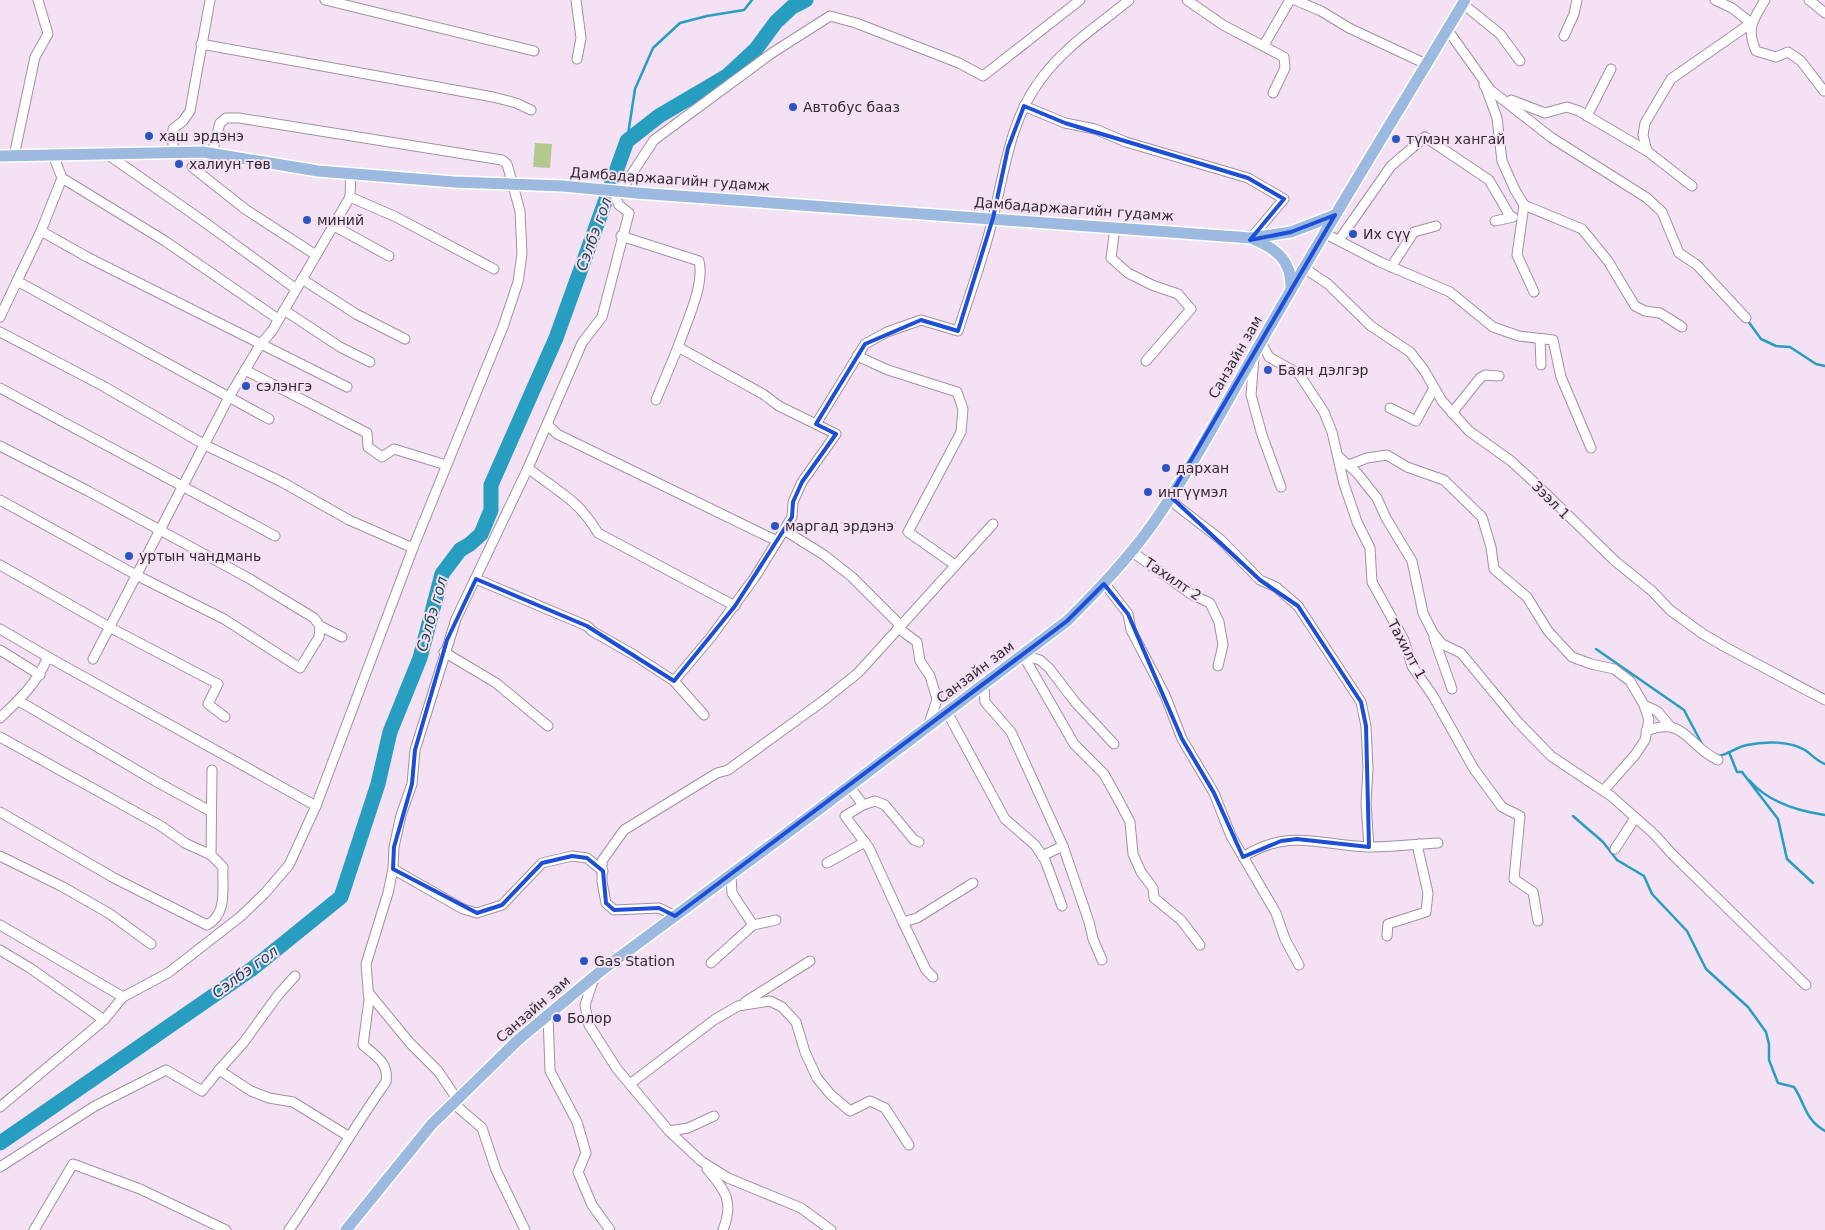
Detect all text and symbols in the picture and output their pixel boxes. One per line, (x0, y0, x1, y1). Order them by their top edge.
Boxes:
place label: Автобус бааз (803, 99, 900, 115)
marker: Автобус бааз (787, 101, 799, 113)
place label: хаш эрдэнэ (159, 128, 244, 144)
marker: хаш эрдэнэ (143, 130, 155, 142)
place label: түмэн хангай (1406, 131, 1505, 147)
marker: түмэн хангай (1390, 133, 1402, 145)
place label: халиун төв (189, 156, 271, 172)
marker: халиун төв (173, 158, 185, 170)
street label: Дамбадаржаагийн гудамж (569, 164, 771, 194)
water label: Сэлбэ гол (572, 194, 616, 273)
street label: Дамбадаржаагийн гудамж (973, 194, 1175, 224)
place label: миний (317, 212, 364, 228)
marker: миний (301, 214, 313, 226)
place label: Их сүү (1363, 226, 1410, 242)
marker: Их сүү (1347, 228, 1359, 240)
street label: Санзайн зам (1205, 313, 1265, 401)
place label: Баян дэлгэр (1278, 362, 1369, 378)
marker: Баян дэлгэр (1262, 364, 1274, 376)
place label: сэлэнгэ (256, 378, 312, 394)
marker: сэлэнгэ (240, 380, 252, 392)
place label: дархан (1176, 460, 1229, 476)
marker: дархан (1160, 462, 1172, 474)
street label: Зээл 1 (1529, 478, 1573, 522)
place label: ингүүмэл (1158, 484, 1227, 500)
marker: ингүүмэл (1142, 486, 1154, 498)
place label: маргад эрдэнэ (785, 518, 894, 534)
marker: маргад эрдэнэ (769, 520, 781, 532)
place label: уртын чандмань (139, 548, 261, 564)
marker: уртын чандмань (123, 550, 135, 562)
street label: Тахилт 2 (1141, 554, 1204, 604)
water label: Сэлбэ гол (413, 574, 451, 654)
street label: Тахилт 1 (1384, 616, 1429, 681)
street label: Санзайн зам (933, 638, 1017, 706)
water label: Сэлбэ гол (208, 942, 282, 1002)
place label: Gas Station (594, 953, 675, 969)
marker: Gas Station (578, 955, 590, 967)
street label: Санзайн зам (493, 973, 573, 1045)
place label: Болор (567, 1010, 612, 1026)
marker: Болор (551, 1012, 563, 1024)

